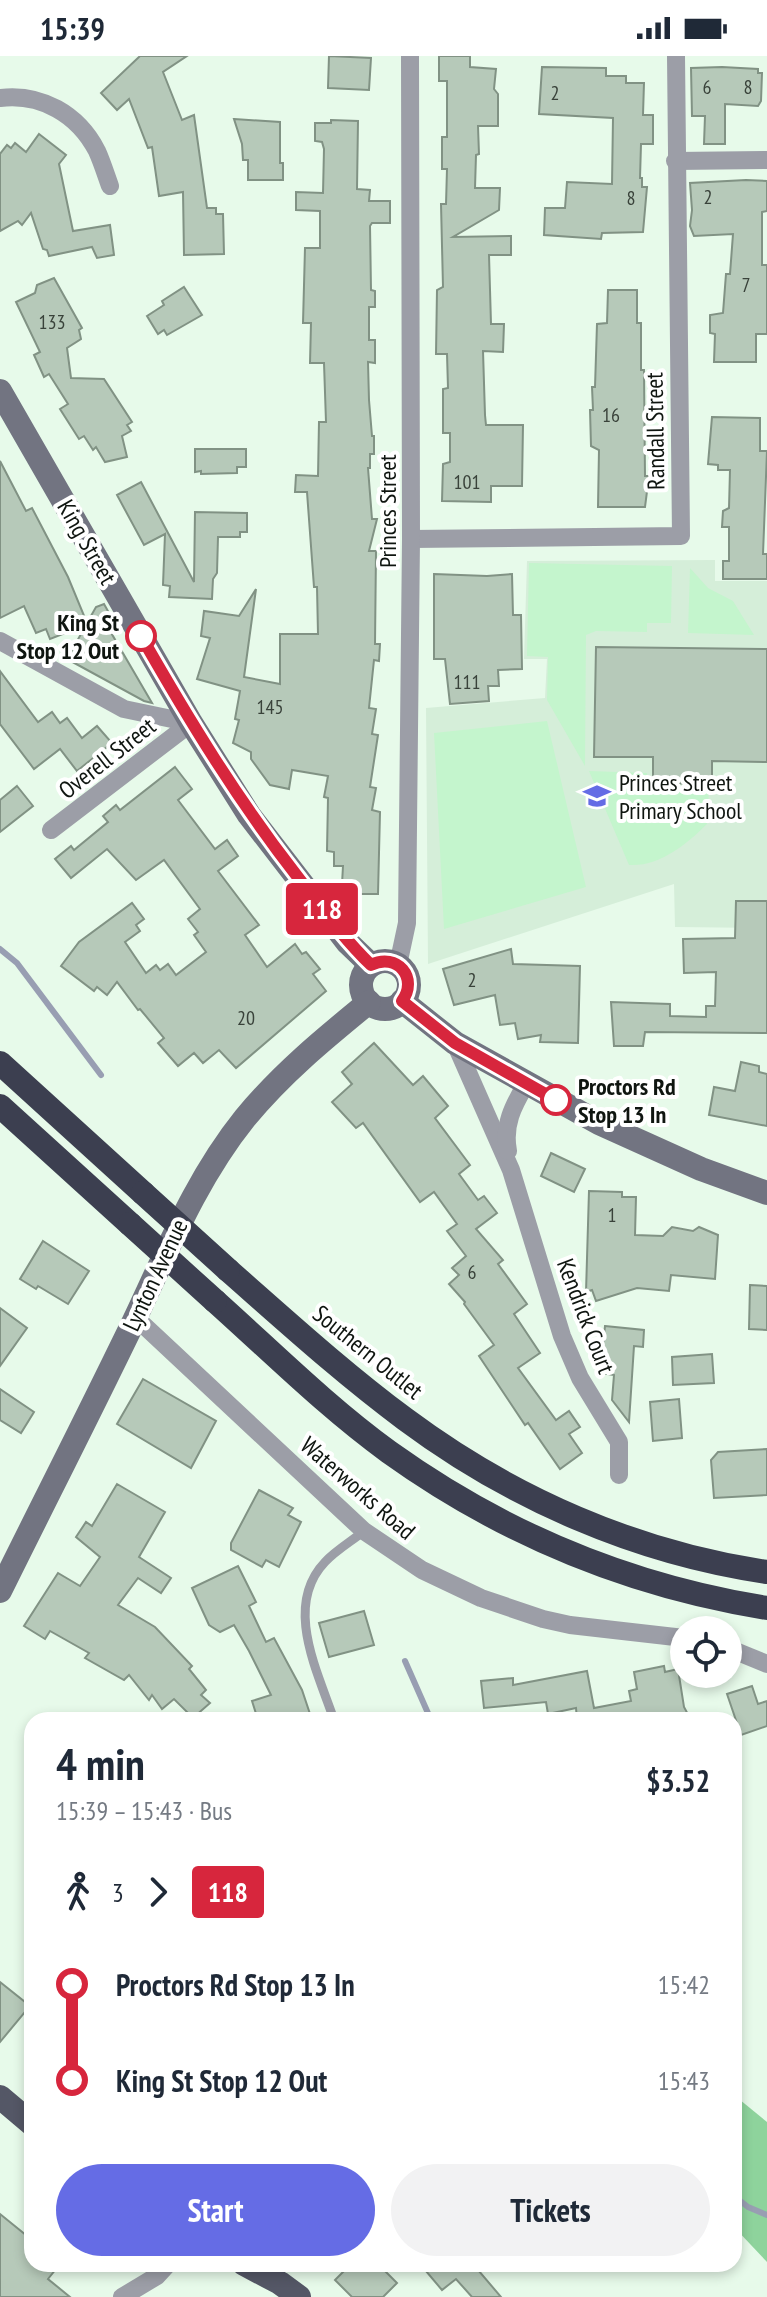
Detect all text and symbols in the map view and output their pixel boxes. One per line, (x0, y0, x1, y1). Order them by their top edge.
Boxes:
text: 15:39 (40, 9, 105, 48)
house number: 6 (703, 74, 712, 100)
house number: 8 (744, 74, 753, 100)
house number: 2 (551, 80, 560, 106)
house number: 2 (704, 184, 713, 210)
house number: 8 (627, 185, 636, 211)
house number: 7 (742, 272, 751, 298)
house number: 133 (39, 309, 66, 335)
street label: Randall Street (638, 372, 672, 490)
house number: 16 (602, 402, 620, 428)
street label: Princes Street (372, 454, 403, 568)
house number: 101 (454, 469, 481, 495)
street label: King Street (50, 494, 124, 590)
place label: King St Stop 12 Out (17, 607, 119, 666)
marker: King St Stop 12 Out (126, 621, 156, 651)
house number: 111 (454, 669, 481, 695)
house number: 145 (257, 694, 284, 720)
street label: Overell Street (52, 710, 162, 805)
place label: Princes Street Primary School (619, 767, 742, 826)
school or university icon: Princes Street Primary School (582, 781, 612, 811)
line badge: 118 (276, 883, 368, 935)
text: 118 (302, 890, 342, 927)
house number: 2 (468, 967, 477, 993)
house number: 20 (237, 1005, 255, 1031)
place label: Proctors Rd Stop 13 In (578, 1071, 676, 1130)
marker: Proctors Rd Stop 13 In (541, 1085, 571, 1115)
house number: 1 (608, 1202, 617, 1228)
street label: Lynton Avenue (116, 1214, 194, 1336)
street label: Kendrick Court (550, 1254, 622, 1378)
house number: 6 (468, 1259, 477, 1285)
street label: Southern Outlet (307, 1298, 430, 1406)
street label: Waterworks Road (294, 1430, 422, 1546)
map controls (670, 1616, 742, 1688)
button: locate (670, 1616, 742, 1688)
text: 4 min (56, 1735, 145, 1792)
text: $3.52 (646, 1761, 710, 1800)
text: 15:39 – 15:43 · Bus (56, 1794, 232, 1827)
icon: walk (56, 1870, 100, 1914)
icon: forward (136, 1870, 180, 1914)
text: 118 (208, 1873, 248, 1910)
text: 3 (112, 1876, 124, 1909)
text: Proctors Rd Stop 13 In (116, 1965, 355, 2004)
text: 15:42 (658, 1968, 710, 2001)
text: King St Stop 12 Out (116, 2061, 327, 2100)
text: 15:43 (658, 2064, 710, 2097)
button: Start (56, 2164, 375, 2256)
button: Tickets (391, 2164, 710, 2256)

